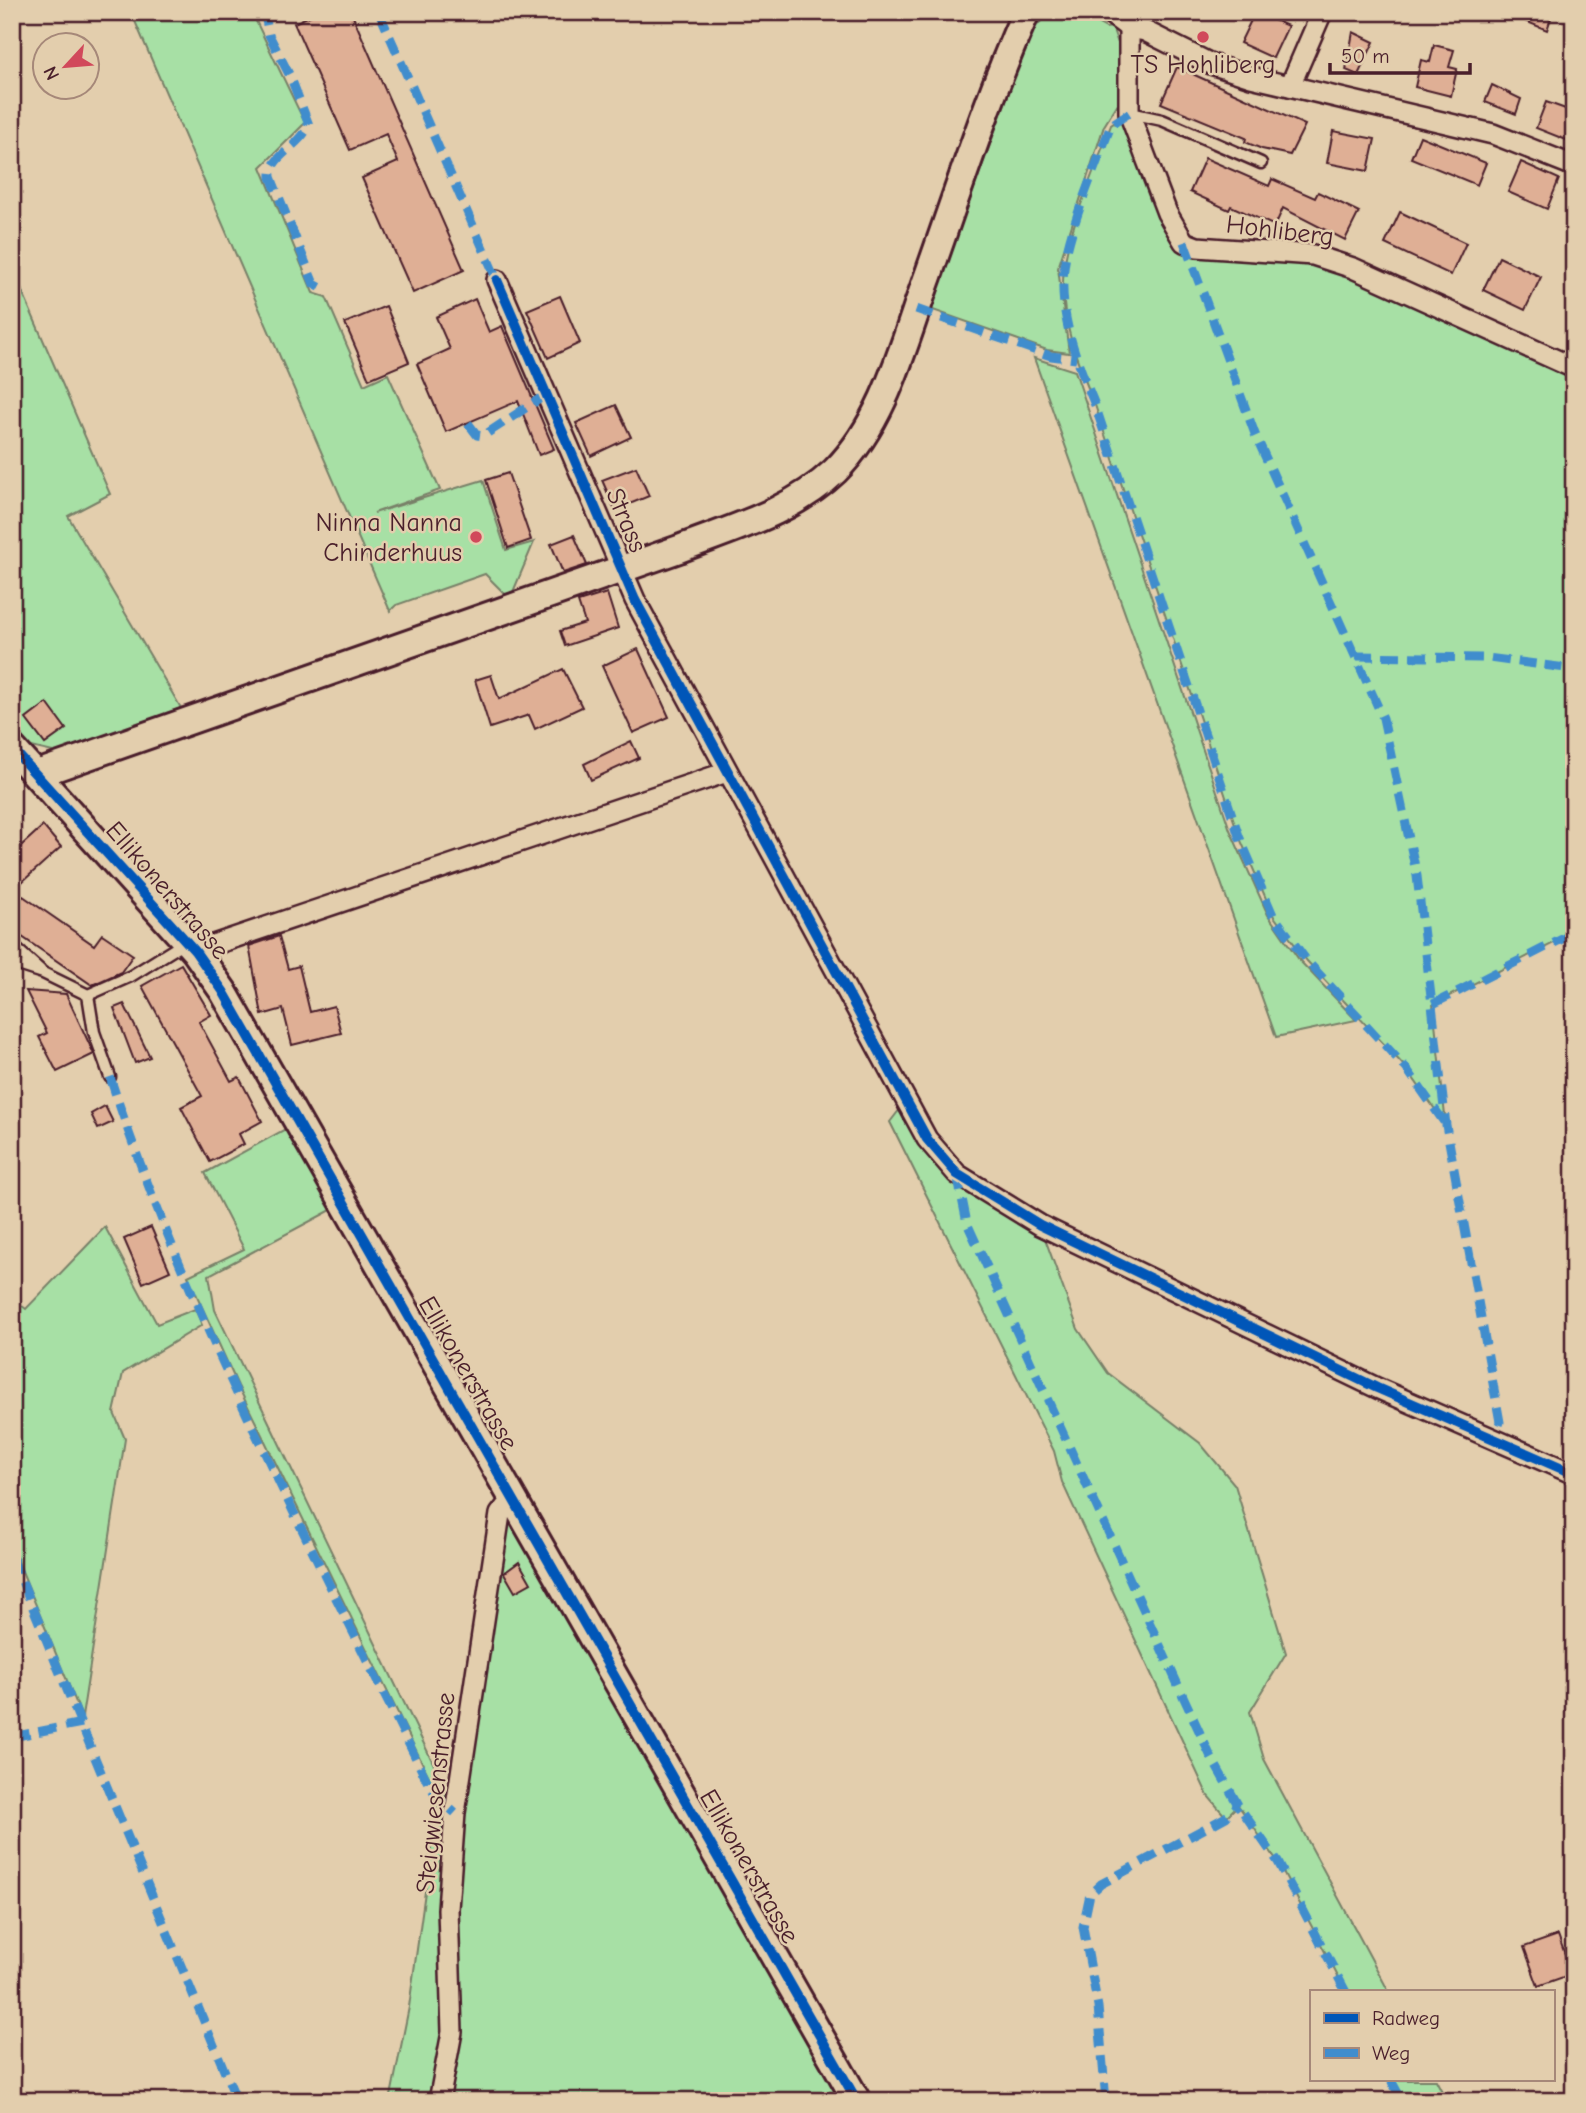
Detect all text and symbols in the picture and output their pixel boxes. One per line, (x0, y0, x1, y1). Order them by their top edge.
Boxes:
marker: TS Hohliberg (1195, 29, 1211, 45)
north arrow (32, 32, 102, 102)
scale bar (1330, 32, 1470, 76)
text: 50 m (1341, 44, 1390, 68)
place label: TS Hohliberg (1131, 50, 1275, 80)
text: N (39, 63, 64, 83)
street label: Hohliberg (1224, 210, 1335, 252)
street label: Strass (599, 484, 653, 557)
place label: Ninna Nanna Chinderhuus (315, 508, 462, 568)
marker: Ninna Nanna Chinderhuus (468, 529, 484, 545)
street label: Ellikonerstrasse (99, 816, 235, 966)
street label: Ellikonerstrasse (412, 1291, 524, 1456)
street label: Steigwiesenstrasse (410, 1691, 461, 1895)
street label: Ellikonerstrasse (693, 1784, 805, 1949)
legend (1310, 1990, 1554, 2082)
text: Radweg (1372, 2006, 1440, 2030)
text: Weg (1372, 2041, 1410, 2065)

